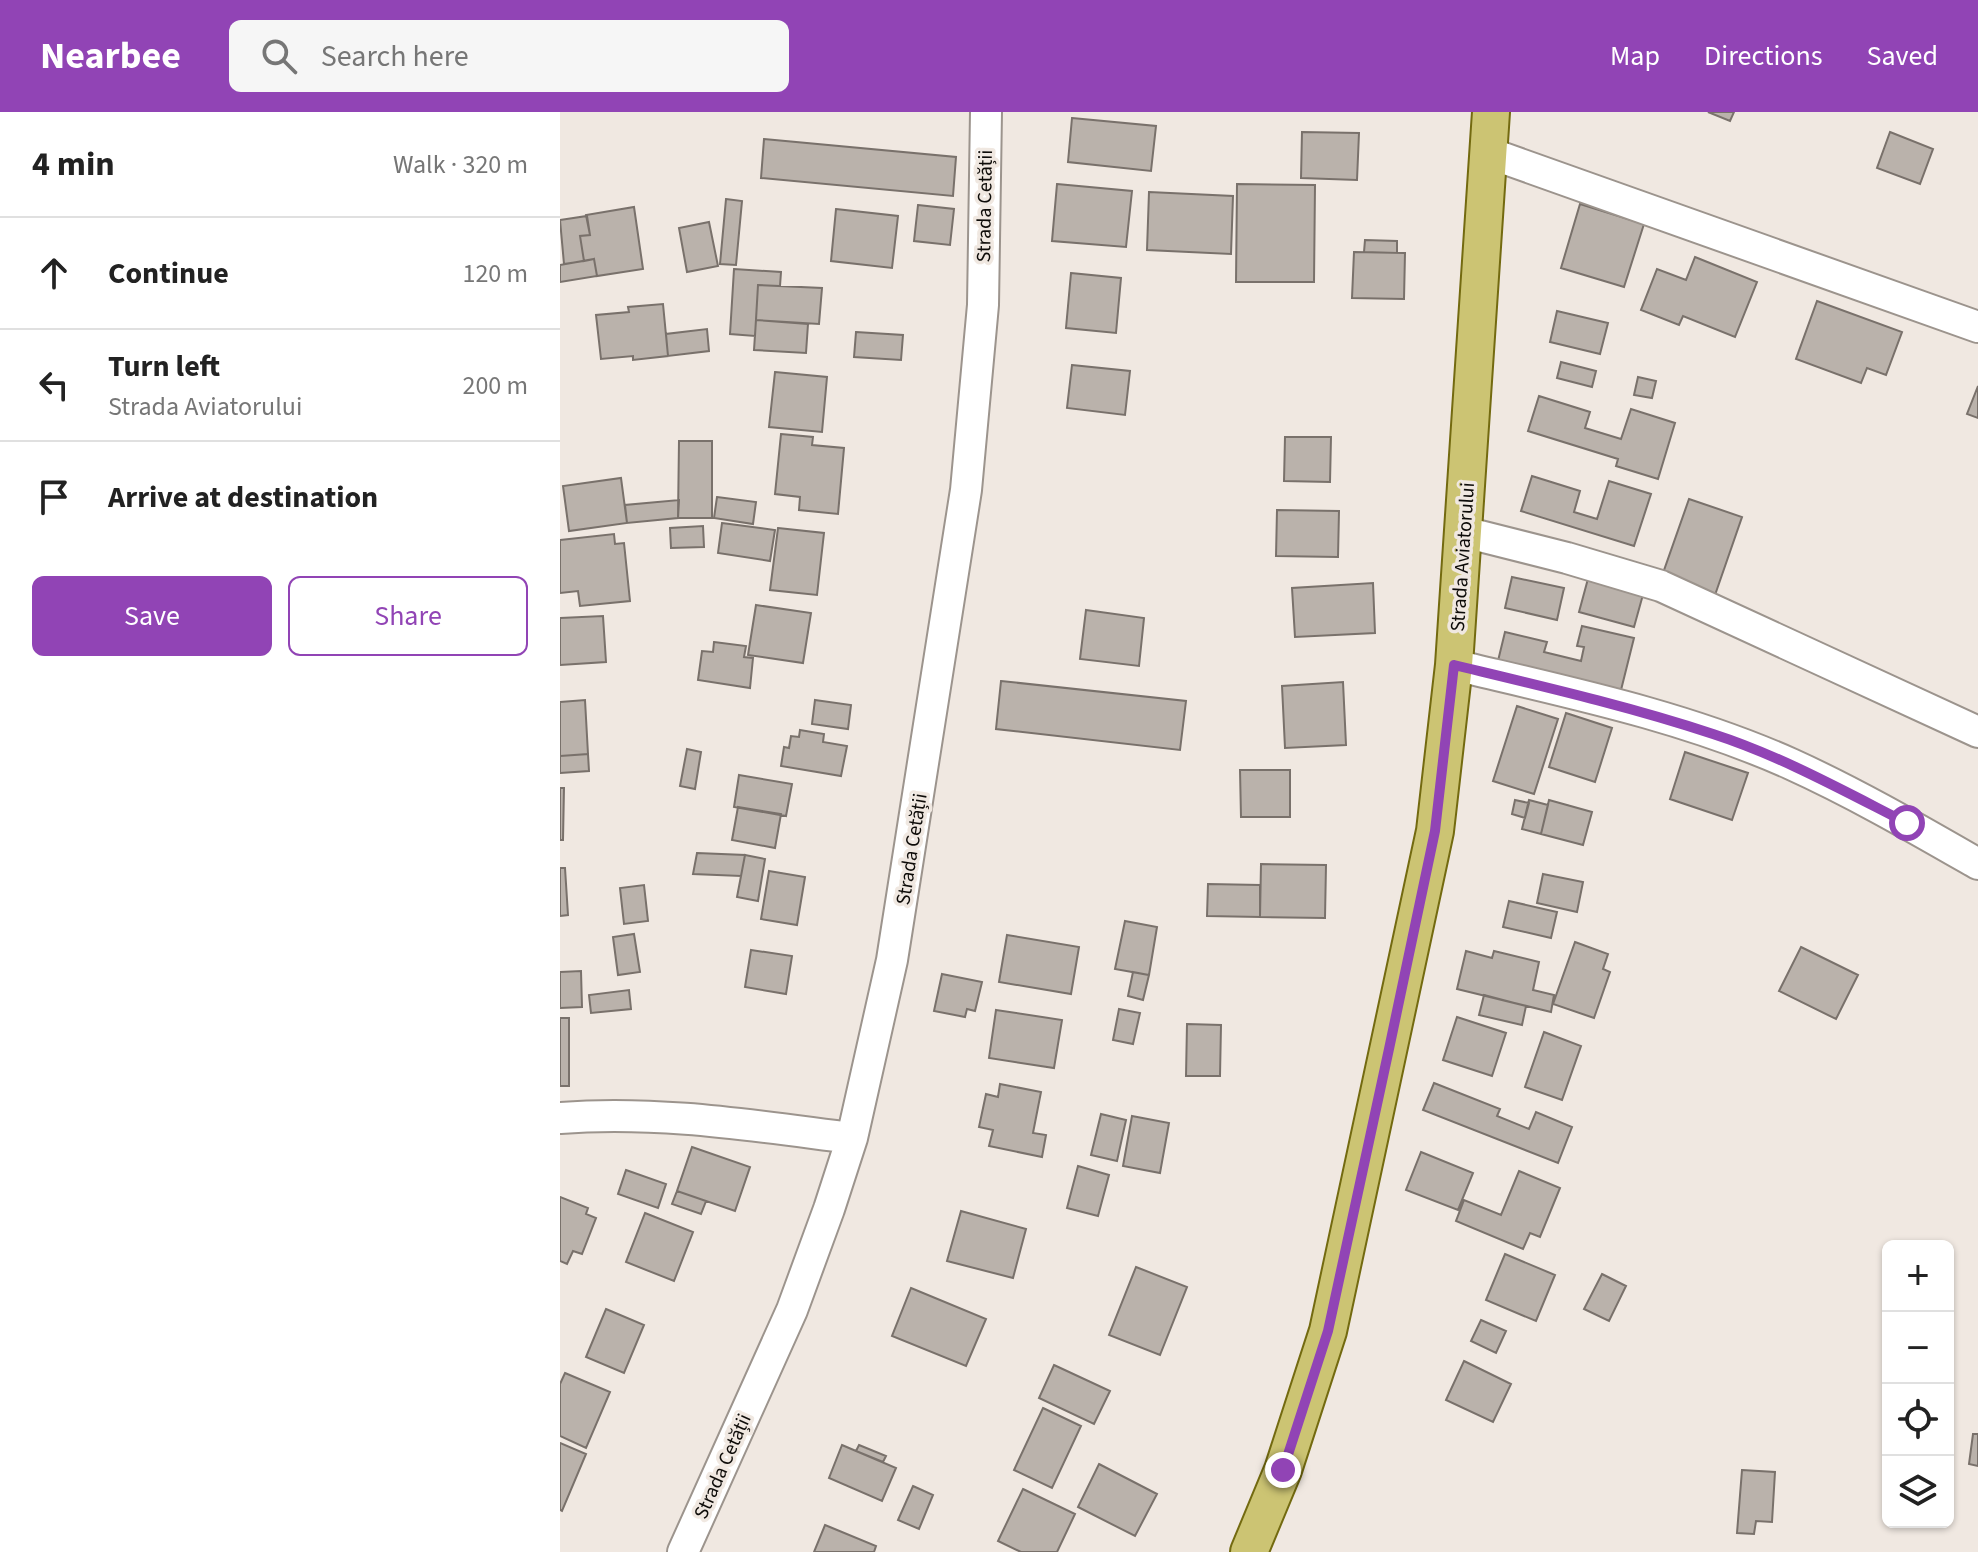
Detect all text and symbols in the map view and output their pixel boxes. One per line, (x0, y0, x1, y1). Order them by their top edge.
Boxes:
search box (229, 20, 789, 92)
text: Nearbee (40, 29, 181, 83)
icon: search (257, 34, 301, 78)
text: Search here (321, 35, 469, 78)
text: Map (1610, 36, 1660, 76)
text: Directions (1704, 36, 1823, 76)
text: Saved (1867, 36, 1938, 76)
text: 4 min (32, 140, 115, 189)
text: Walk · 320 m (393, 146, 528, 183)
street label: Strada Cetății (970, 149, 1000, 263)
icon: ahead (32, 251, 76, 295)
text: Continue (108, 252, 229, 295)
text: 120 m (462, 255, 528, 292)
text: Turn left (108, 345, 220, 388)
icon: left (32, 363, 76, 407)
text: 200 m (462, 367, 528, 404)
text: Strada Aviatorului (108, 388, 302, 425)
icon: arrive (32, 475, 76, 519)
text: Arrive at destination (108, 476, 378, 519)
street label: Strada Aviatorului (1444, 482, 1482, 633)
button: Save (32, 576, 272, 656)
button: Share (288, 576, 528, 656)
street label: Strada Cetății (889, 791, 935, 907)
route start (1889, 805, 1925, 841)
map controls (1882, 1240, 1954, 1528)
button: + (1882, 1240, 1954, 1312)
button: − (1882, 1312, 1954, 1384)
button: locate (1882, 1384, 1954, 1456)
street label: Strada Cetății (687, 1409, 759, 1524)
route end (1265, 1452, 1301, 1488)
button: layers (1882, 1456, 1954, 1528)

